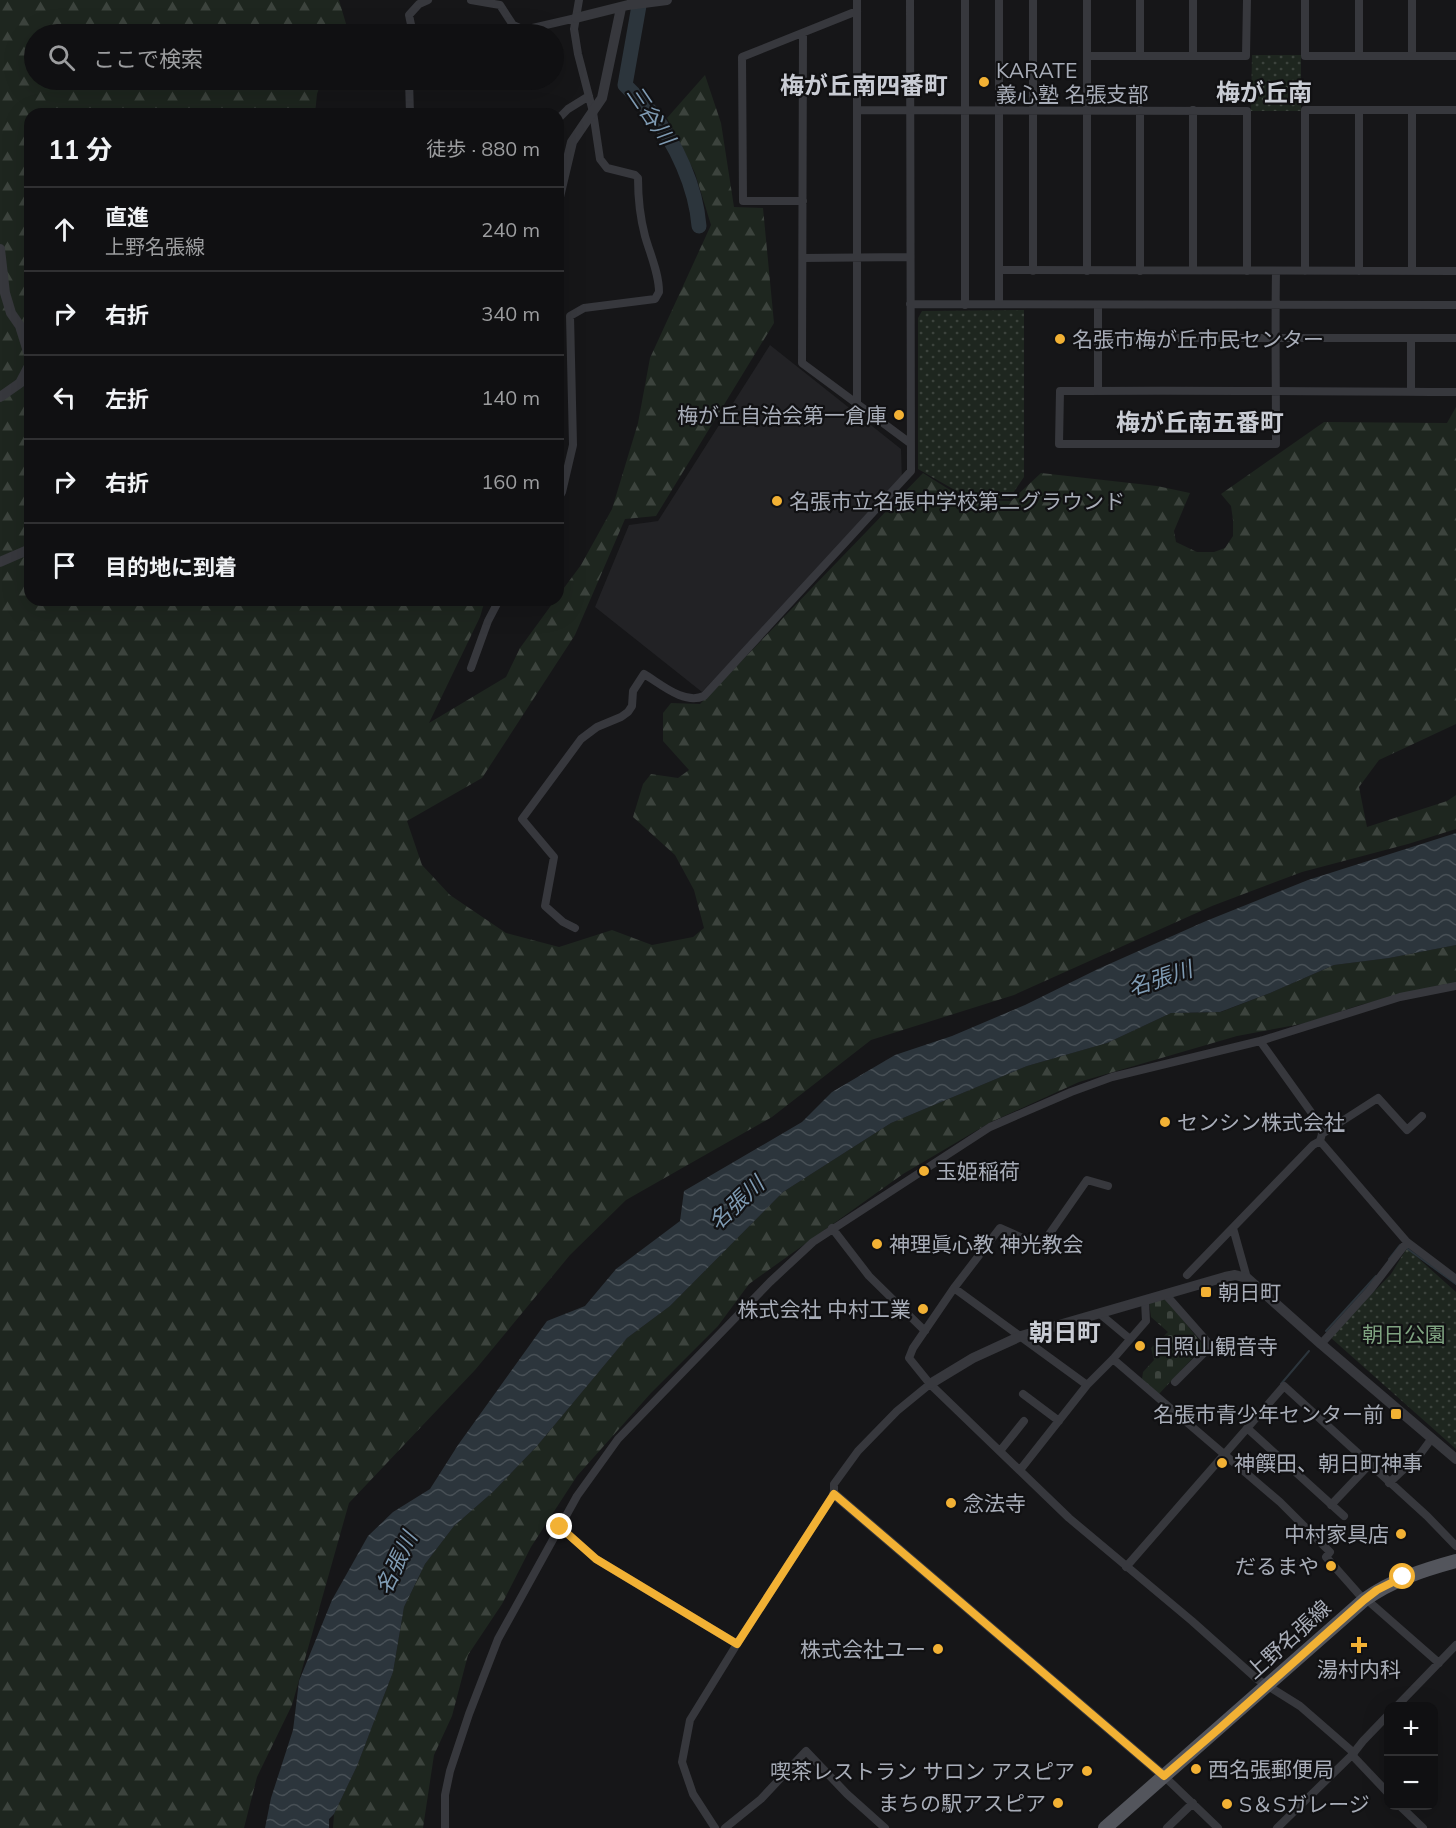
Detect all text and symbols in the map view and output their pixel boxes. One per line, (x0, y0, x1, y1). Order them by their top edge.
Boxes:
search box (24, 24, 564, 90)
icon: search (45, 41, 78, 74)
text: ここで検索 (93, 45, 203, 73)
place label: KARATE 義心塾 名張支部 (996, 57, 1148, 107)
district label: 梅が丘南四番町 (780, 70, 948, 100)
marker: KARATE 義心塾 名張支部 (977, 75, 991, 89)
district label: 梅が丘南 (1216, 77, 1312, 107)
water label: 三谷川 (621, 80, 682, 152)
text: 11 分 (48, 133, 112, 166)
text: 徒歩 · 880 m (426, 136, 540, 161)
text: 直進 (105, 203, 149, 231)
icon: ahead (48, 213, 81, 246)
text: 240 m (481, 217, 540, 242)
text: 上野名張線 (105, 234, 205, 259)
icon: right (48, 297, 81, 330)
text: 右折 (105, 301, 149, 329)
text: 340 m (481, 301, 540, 326)
place label: 名張市梅が丘市民センター (1072, 326, 1324, 352)
marker: 名張市梅が丘市民センター (1053, 332, 1067, 346)
icon: left (48, 381, 81, 414)
text: 左折 (105, 385, 149, 413)
text: 140 m (481, 385, 540, 410)
place label: 梅が丘自治会第一倉庫 (677, 402, 887, 428)
district label: 梅が丘南五番町 (1116, 407, 1284, 437)
marker: 梅が丘自治会第一倉庫 (892, 408, 906, 422)
icon: right (48, 465, 81, 498)
text: 右折 (105, 469, 149, 497)
text: 160 m (481, 469, 540, 494)
place label: 名張市立名張中学校第二グラウンド (789, 488, 1125, 514)
marker: 名張市立名張中学校第二グラウンド (770, 494, 784, 508)
icon: arrive (48, 549, 81, 582)
text: 目的地に到着 (105, 553, 237, 581)
water label: 名張川 (1124, 954, 1198, 1002)
place label: センシン株式会社 (1177, 1109, 1345, 1135)
marker: センシン株式会社 (1158, 1115, 1172, 1129)
place label: 玉姫稲荷 (936, 1158, 1020, 1184)
marker: 玉姫稲荷 (917, 1164, 931, 1178)
water label: 名張川 (702, 1169, 771, 1236)
place label: 神理眞心教 神光教会 (889, 1231, 1083, 1257)
marker: 神理眞心教 神光教会 (870, 1237, 884, 1251)
place label: 朝日町 (1218, 1279, 1281, 1305)
marker: 朝日町 (1199, 1285, 1213, 1299)
place label: 株式会社 中村工業 (738, 1296, 911, 1322)
marker: 株式会社 中村工業 (916, 1302, 930, 1316)
district label: 朝日町 (1029, 1317, 1101, 1347)
park label: 朝日公園 (1362, 1321, 1446, 1347)
place label: 日照山観音寺 (1152, 1333, 1278, 1359)
marker: 日照山観音寺 (1133, 1339, 1147, 1353)
place label: 名張市青少年センター前 (1153, 1401, 1384, 1427)
marker: 名張市青少年センター前 (1389, 1407, 1403, 1421)
place label: 神饌田、朝日町神事 (1234, 1450, 1423, 1476)
marker: 神饌田、朝日町神事 (1215, 1456, 1229, 1470)
place label: 念法寺 (963, 1490, 1026, 1516)
marker: 念法寺 (944, 1496, 958, 1510)
route end (546, 1513, 572, 1539)
place label: 中村家具店 (1284, 1521, 1389, 1547)
water label: 名張川 (369, 1525, 424, 1599)
marker: 中村家具店 (1394, 1527, 1408, 1541)
place label: だるまや (1235, 1553, 1319, 1579)
marker: だるまや (1324, 1559, 1338, 1573)
route start (1389, 1563, 1415, 1589)
street label: 上野名張線 (1240, 1594, 1336, 1684)
place label: 株式会社ユー (800, 1636, 926, 1662)
marker: 湯村内科 (1350, 1636, 1368, 1654)
marker: 株式会社ユー (931, 1642, 945, 1656)
place label: 湯村内科 (1317, 1656, 1401, 1682)
map controls (1384, 1702, 1438, 1810)
button: + (1384, 1702, 1438, 1756)
place label: 西名張郵便局 (1208, 1756, 1334, 1782)
button: − (1384, 1756, 1438, 1810)
place label: 喫茶レストラン サロン アスピア (770, 1758, 1075, 1784)
marker: 西名張郵便局 (1189, 1762, 1203, 1776)
marker: 喫茶レストラン サロン アスピア (1080, 1764, 1094, 1778)
place label: まちの駅アスピア (878, 1790, 1046, 1816)
place label: S＆Sガレージ (1239, 1791, 1370, 1817)
marker: まちの駅アスピア (1051, 1796, 1065, 1810)
marker: S＆Sガレージ (1220, 1797, 1234, 1811)

